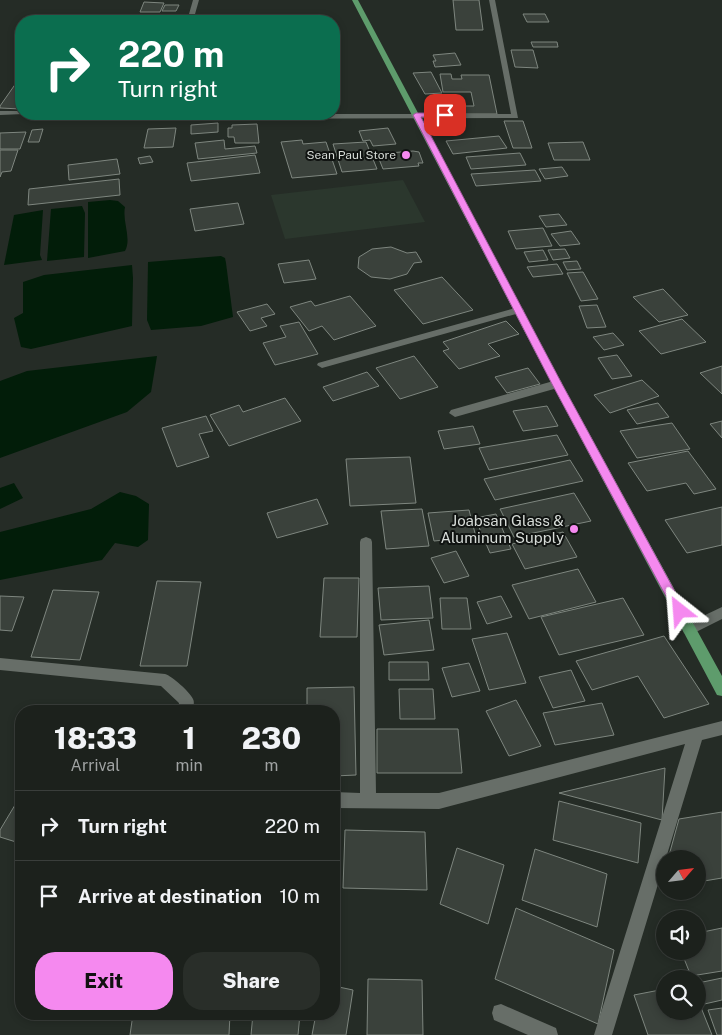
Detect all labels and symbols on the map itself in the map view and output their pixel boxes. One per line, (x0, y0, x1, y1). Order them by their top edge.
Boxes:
pin (424, 94, 466, 136)
place label: Sean Paul Store (307, 148, 396, 162)
marker: Sean Paul Store (400, 149, 412, 161)
place label: Joabsan Glass & Aluminum Supply (440, 512, 564, 546)
marker: Joabsan Glass & Aluminum Supply (568, 523, 580, 535)
position arrow (653, 584, 705, 636)
north arrow (656, 850, 706, 900)

